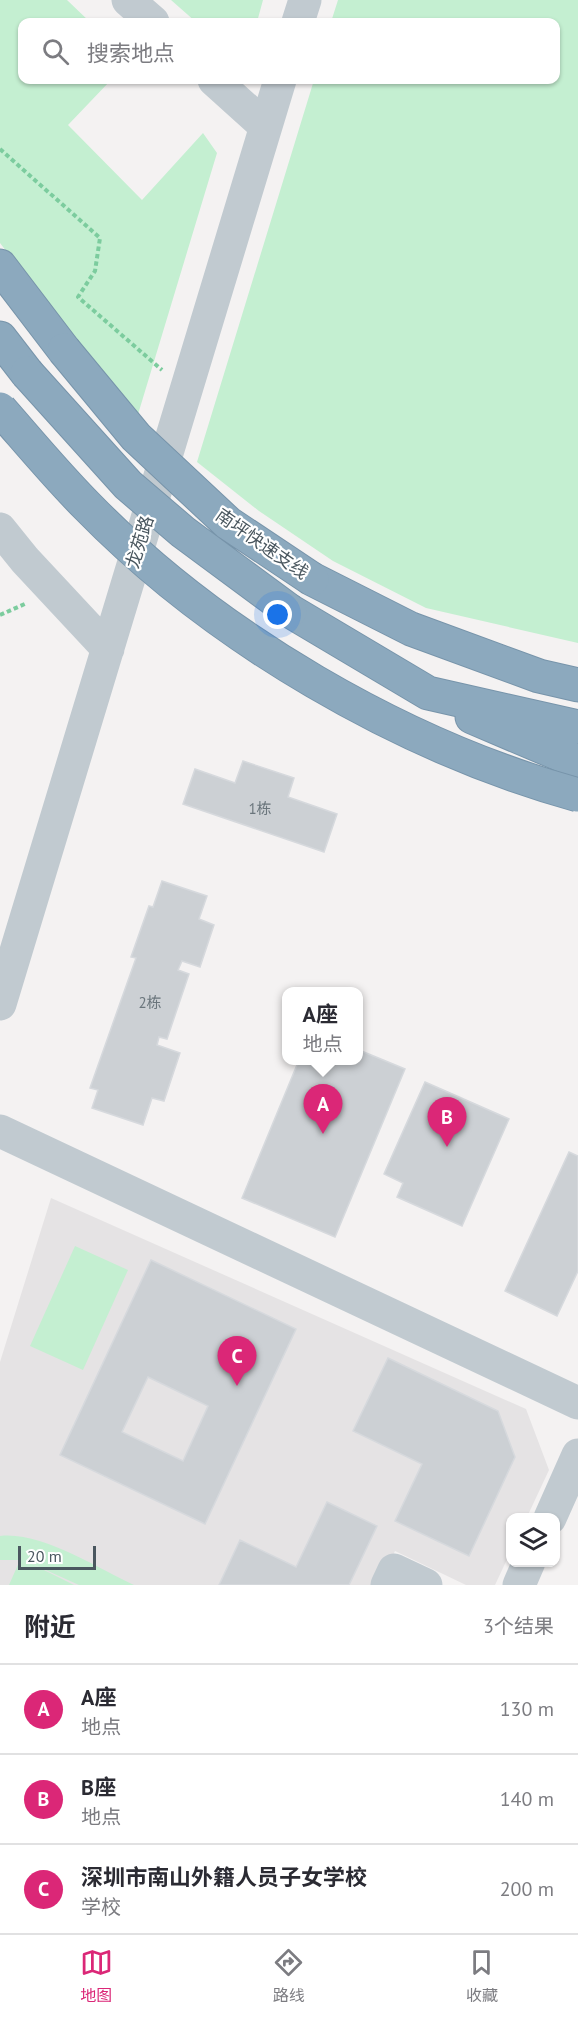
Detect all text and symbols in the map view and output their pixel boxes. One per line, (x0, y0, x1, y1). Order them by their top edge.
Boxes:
search box (18, 18, 560, 84)
icon: search (39, 35, 72, 68)
text: 搜索地点 (87, 39, 175, 67)
street label: 南坪快速支线 (211, 503, 313, 584)
street label: 龙苑路 (121, 513, 158, 571)
your location (263, 600, 292, 629)
house number: 1栋 (248, 799, 272, 818)
popup (282, 987, 363, 1065)
house number: 2栋 (138, 993, 162, 1012)
text: A座 (303, 1000, 338, 1028)
text: 地点 (303, 1031, 343, 1057)
pin: A (304, 1084, 342, 1134)
pin: B (428, 1098, 466, 1147)
pin: C (218, 1336, 256, 1386)
map controls (506, 1513, 560, 1567)
button: layers (506, 1513, 560, 1567)
scale bar (18, 1543, 96, 1570)
text: 20 m (27, 1546, 62, 1566)
text: 附近 (24, 1610, 76, 1643)
text: 3个结果 (483, 1613, 554, 1639)
text: A座 (81, 1683, 116, 1711)
text: A (37, 1696, 50, 1722)
text: 130 m (500, 1696, 554, 1722)
text: 地点 (81, 1714, 121, 1740)
text: B座 (81, 1773, 116, 1801)
text: B (38, 1786, 49, 1812)
text: 140 m (500, 1786, 554, 1812)
text: 地点 (81, 1804, 121, 1830)
text: 深圳市南山外籍人员子女学校 (81, 1863, 367, 1891)
text: C (38, 1876, 49, 1902)
text: 200 m (500, 1876, 554, 1902)
text: 学校 (81, 1894, 121, 1920)
tab: 地图 (80, 1946, 113, 2006)
tab: 路线 (272, 1946, 305, 2006)
tab: 收藏 (465, 1946, 498, 2006)

